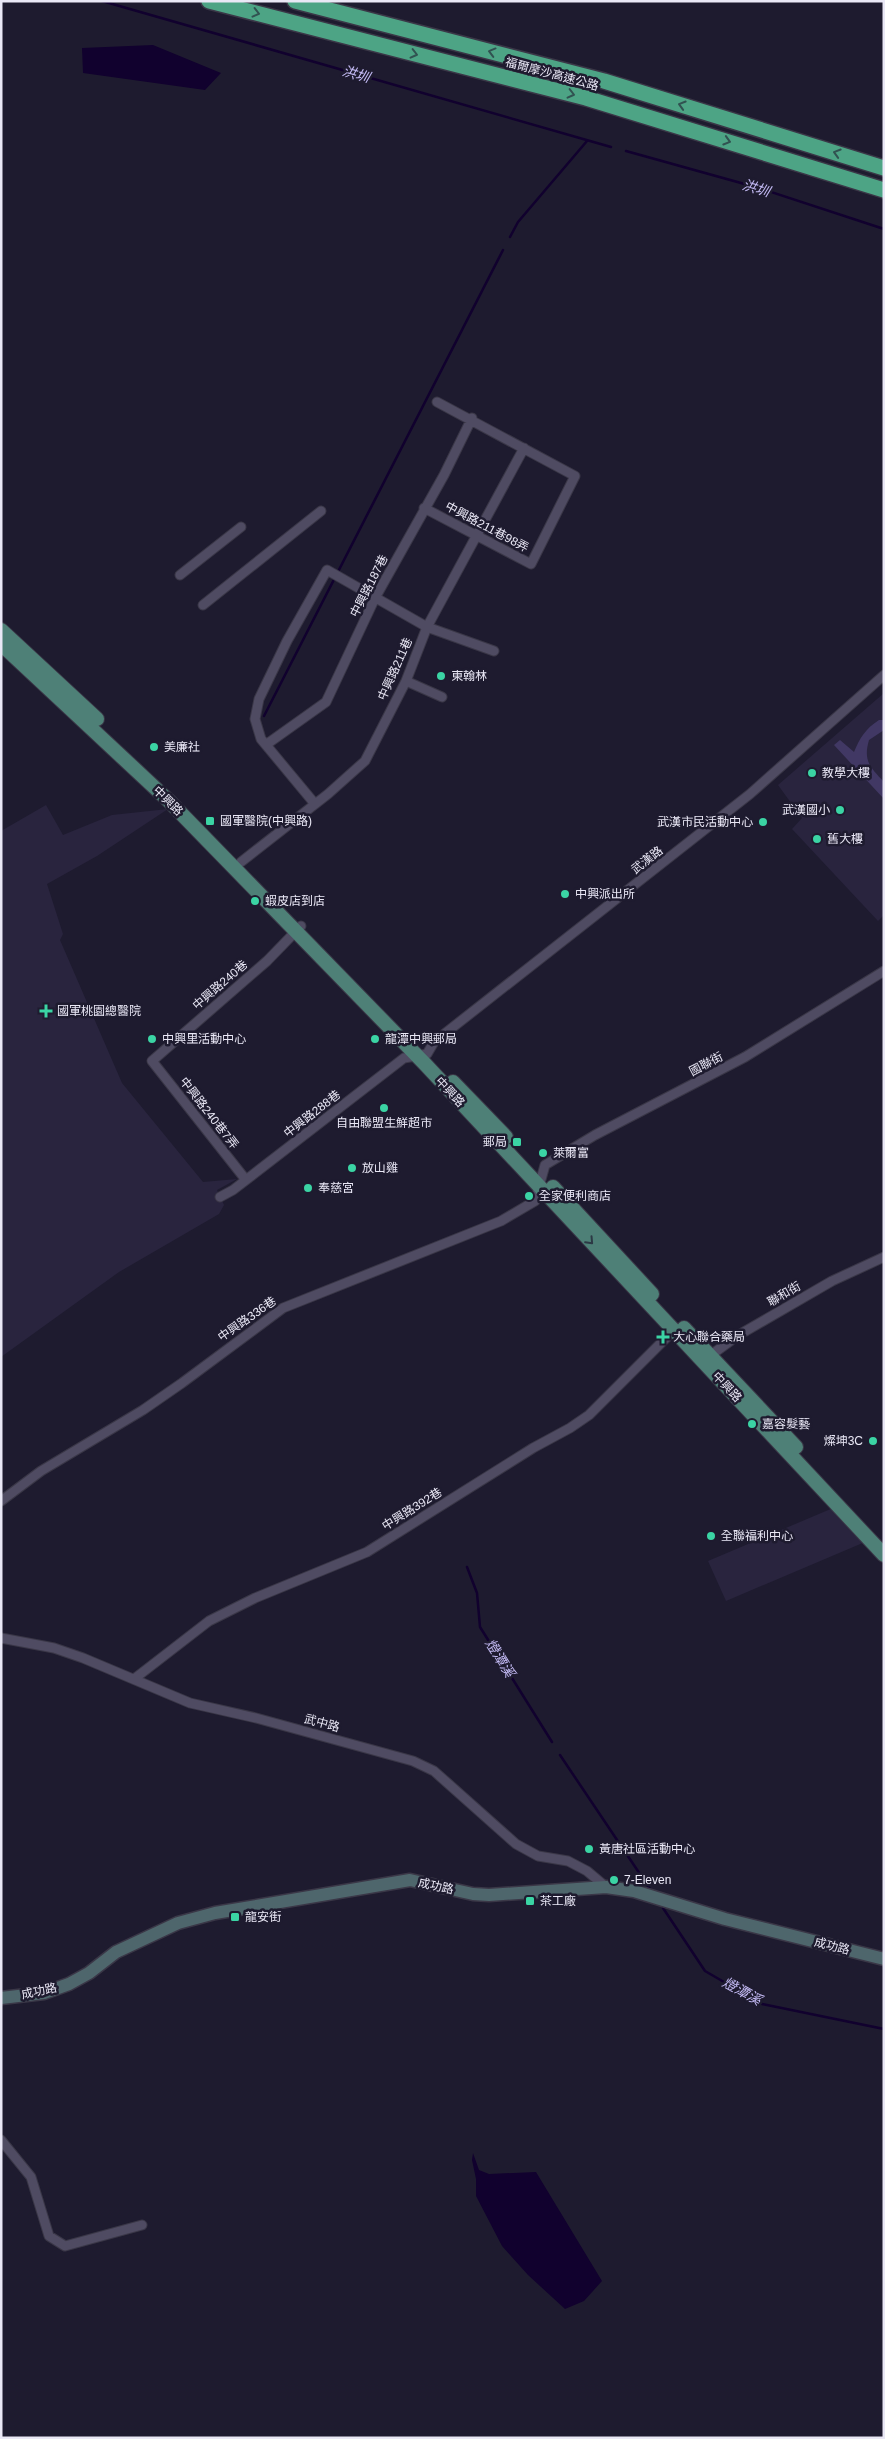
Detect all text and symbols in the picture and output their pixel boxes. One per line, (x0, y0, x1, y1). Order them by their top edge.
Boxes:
one-way arrow (252, 7, 261, 18)
one-way arrow (409, 48, 417, 58)
one-way arrow (488, 48, 496, 58)
street label: 福爾摩沙高速公路 (504, 55, 600, 93)
water label: 洪圳 (340, 62, 374, 86)
one-way arrow (567, 88, 576, 99)
one-way arrow (678, 101, 687, 111)
one-way arrow (722, 135, 731, 145)
one-way arrow (834, 148, 842, 158)
water label: 洪圳 (740, 176, 774, 200)
street label: 中興路211巷98弄 (443, 499, 531, 555)
street label: 中興路187巷 (347, 553, 391, 619)
street label: 中興路211巷 (375, 635, 415, 703)
place label: 東翰林 (451, 669, 487, 683)
marker: 東翰林 (435, 670, 447, 682)
place label: 美廉社 (164, 740, 200, 754)
marker: 美廉社 (148, 741, 160, 753)
place label: 教學大樓 (822, 766, 870, 780)
marker: 教學大樓 (806, 767, 818, 779)
street label: 中興路 (150, 783, 186, 819)
place label: 武漢國小 (782, 803, 830, 817)
marker: 武漢國小 (834, 804, 846, 816)
place label: 國軍醫院(中興路) (220, 814, 312, 828)
marker: 國軍醫院(中興路) (204, 815, 216, 827)
place label: 武漢市民活動中心 (657, 815, 753, 829)
marker: 武漢市民活動中心 (757, 816, 769, 828)
place label: 舊大樓 (827, 832, 863, 846)
marker: 舊大樓 (811, 833, 823, 845)
street label: 武漢路 (629, 843, 665, 877)
place label: 中興派出所 (575, 887, 635, 901)
marker: 中興派出所 (559, 888, 571, 900)
place label: 蝦皮店到店 (265, 894, 325, 908)
marker: 蝦皮店到店 (249, 895, 261, 907)
street label: 中興路240巷 (190, 957, 250, 1013)
marker: 國軍桃園總醫院 (39, 1004, 53, 1018)
place label: 國軍桃園總醫院 (57, 1004, 141, 1018)
place label: 中興里活動中心 (162, 1032, 246, 1046)
place label: 龍潭中興郵局 (385, 1032, 457, 1046)
marker: 中興里活動中心 (146, 1033, 158, 1045)
marker: 龍潭中興郵局 (369, 1033, 381, 1045)
street label: 國聯街 (687, 1049, 725, 1079)
street label: 中興路 (433, 1074, 467, 1110)
street label: 中興路240巷7弄 (177, 1075, 241, 1151)
street label: 中興路288巷 (281, 1088, 343, 1140)
marker: 自由聯盟生鮮超市 (378, 1102, 390, 1114)
place label: 自由聯盟生鮮超市 (336, 1116, 432, 1130)
place label: 郵局 (483, 1135, 507, 1149)
marker: 郵局 (511, 1136, 523, 1148)
place label: 萊爾富 (553, 1146, 589, 1160)
marker: 萊爾富 (537, 1147, 549, 1159)
place label: 放山雞 (362, 1161, 398, 1175)
marker: 放山雞 (346, 1162, 358, 1174)
place label: 奉慈宮 (318, 1181, 354, 1195)
marker: 奉慈宮 (302, 1182, 314, 1194)
place label: 全家便利商店 (539, 1189, 611, 1203)
marker: 全家便利商店 (523, 1190, 535, 1202)
one-way arrow (584, 1235, 593, 1244)
street label: 聯和街 (765, 1279, 803, 1309)
street label: 中興路336巷 (215, 1294, 279, 1344)
place label: 大心聯合藥局 (673, 1330, 745, 1344)
marker: 大心聯合藥局 (657, 1331, 669, 1343)
street label: 中興路 (710, 1369, 744, 1405)
place label: 嘉容髮藝 (762, 1417, 810, 1431)
marker: 嘉容髮藝 (746, 1418, 758, 1430)
place label: 燦坤3C (824, 1434, 863, 1448)
marker: 燦坤3C (867, 1435, 879, 1447)
street label: 中興路392巷 (379, 1485, 445, 1533)
place label: 全聯福利中心 (721, 1529, 793, 1543)
marker: 全聯福利中心 (705, 1530, 717, 1542)
water label: 燈潭溪 (482, 1636, 519, 1682)
street label: 武中路 (303, 1712, 341, 1734)
place label: 黃唐社區活動中心 (599, 1842, 695, 1856)
marker: 黃唐社區活動中心 (583, 1843, 595, 1855)
place label: 7-Eleven (624, 1873, 671, 1887)
marker: 7-Eleven (608, 1874, 620, 1886)
street label: 成功路 (417, 1875, 455, 1897)
place label: 茶工廠 (540, 1894, 576, 1908)
marker: 茶工廠 (524, 1895, 536, 1907)
place label: 龍安街 (245, 1910, 281, 1924)
marker: 龍安街 (229, 1911, 241, 1923)
street label: 成功路 (813, 1935, 851, 1957)
water label: 燈潭溪 (720, 1974, 766, 2009)
street label: 成功路 (20, 1980, 58, 2002)

